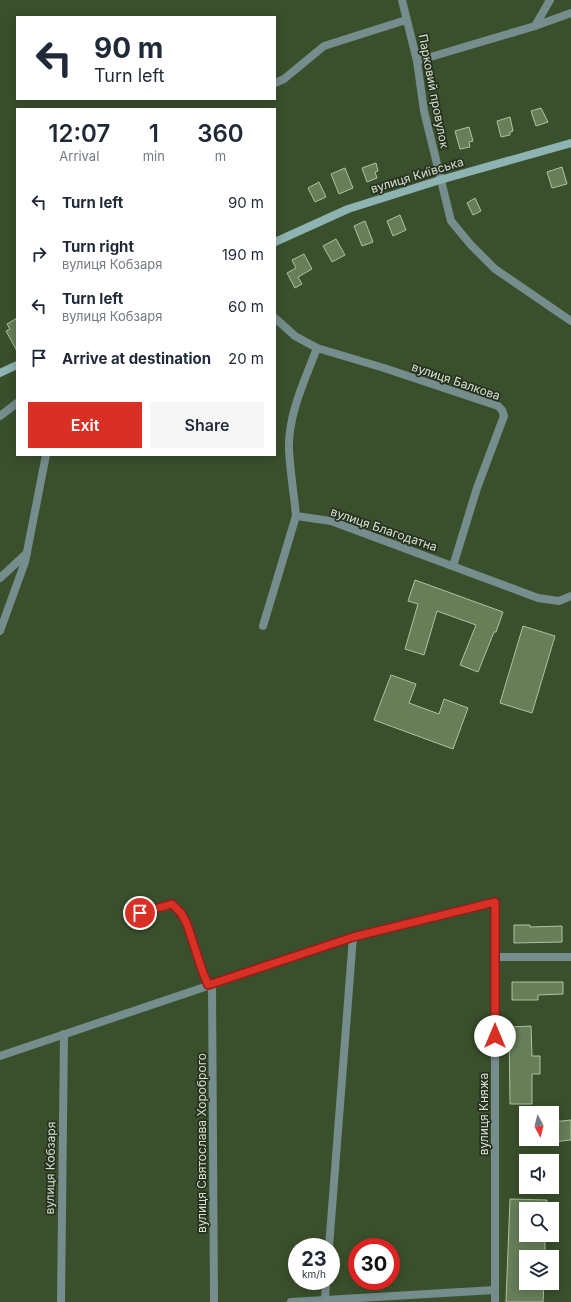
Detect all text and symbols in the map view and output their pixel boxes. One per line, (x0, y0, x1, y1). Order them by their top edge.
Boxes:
text: 90 m (94, 31, 163, 65)
icon: left (28, 32, 80, 84)
street label: Парковий провулок (416, 33, 453, 150)
text: Turn left (94, 65, 164, 86)
text: 12:07 (48, 119, 110, 148)
text: 1 (149, 119, 159, 148)
text: 360 (197, 119, 244, 148)
text: Arrival (59, 148, 99, 164)
text: min (143, 148, 165, 164)
text: m (215, 148, 226, 164)
street label: вулиця Київська (369, 154, 465, 196)
icon: left (28, 191, 50, 213)
text: Turn left (62, 193, 123, 212)
text: 90 m (228, 193, 264, 212)
text: Turn right (62, 237, 134, 256)
icon: right (28, 243, 50, 265)
text: 190 m (222, 245, 264, 264)
text: вулиця Кобзаря (62, 256, 162, 272)
text: Turn left (62, 289, 123, 308)
icon: left (28, 295, 50, 317)
text: 60 m (228, 297, 264, 316)
text: вулиця Кобзаря (62, 308, 162, 324)
icon: arrive (28, 347, 50, 369)
text: Arrive at destination (62, 349, 211, 368)
text: 20 m (228, 349, 264, 368)
street label: вулиця Балкова (410, 359, 502, 403)
button: Exit (28, 402, 142, 448)
button: Share (150, 402, 264, 448)
street label: вулиця Благодатна (329, 504, 439, 554)
pin (123, 896, 157, 930)
icon: arrive (129, 902, 151, 924)
position arrow (474, 1015, 516, 1057)
street label: вулиця Святослава Хороброго (194, 1053, 209, 1233)
street label: вулиця Княжа (476, 1073, 491, 1155)
north arrow (519, 1106, 559, 1146)
map controls (519, 1106, 559, 1290)
street label: вулиця Кобзаря (42, 1122, 58, 1214)
button: sound (519, 1154, 559, 1194)
button: search (519, 1202, 559, 1242)
speed limit sign: 30 (348, 1238, 400, 1290)
text: 23 (301, 1247, 327, 1271)
button: layers (519, 1250, 559, 1290)
text: km/h (302, 1268, 326, 1280)

